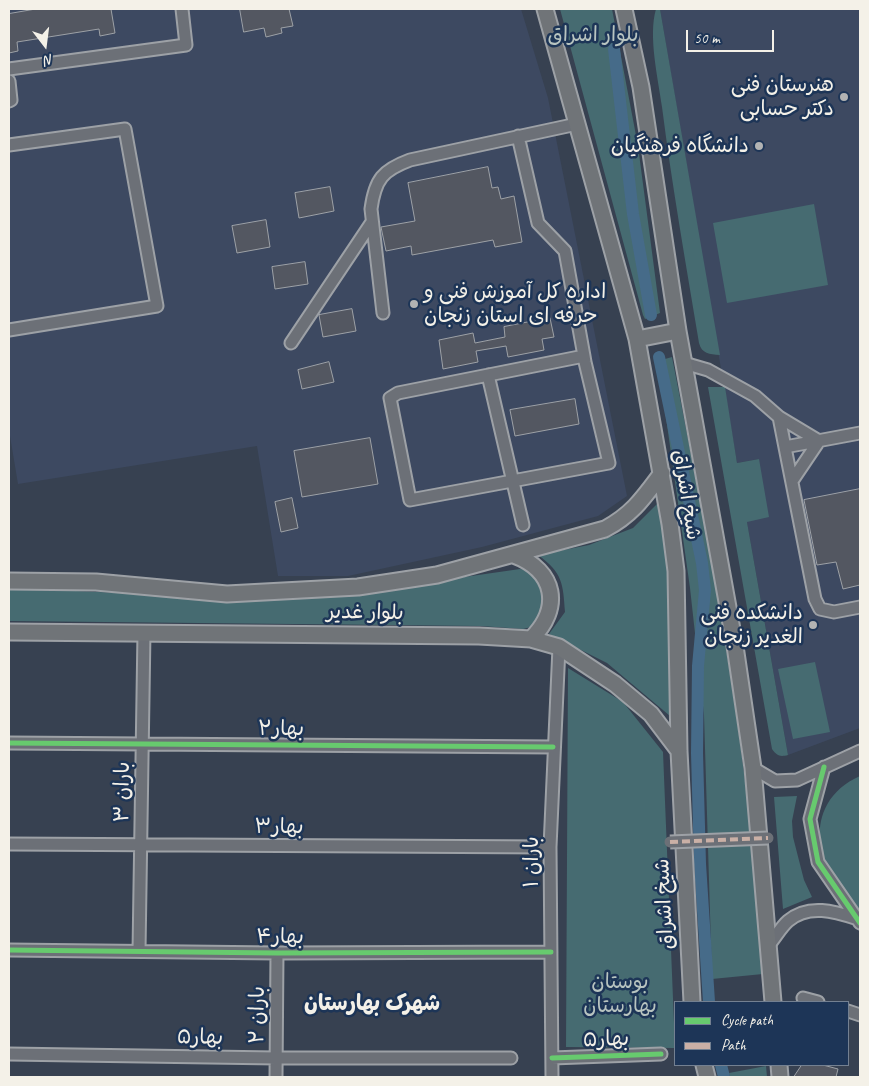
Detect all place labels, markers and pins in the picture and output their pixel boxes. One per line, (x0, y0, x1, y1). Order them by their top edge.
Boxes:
place label: هنرستان فنی دکتر حسابی (731, 72, 834, 122)
marker: هنرستان فنی دکتر حسابی (838, 91, 850, 103)
place label: دانشگاه فرهنگیان (611, 133, 749, 159)
marker: دانشگاه فرهنگیان (753, 140, 765, 152)
place label: اداره کل آموزش فنی و حرفه ای استان زنجان (424, 279, 606, 329)
marker: اداره کل آموزش فنی و حرفه ای استان زنجان (408, 298, 420, 310)
place label: دانشکده فنی الغدیر زنجان (700, 600, 803, 650)
marker: دانشکده فنی الغدیر زنجان (807, 619, 819, 631)

